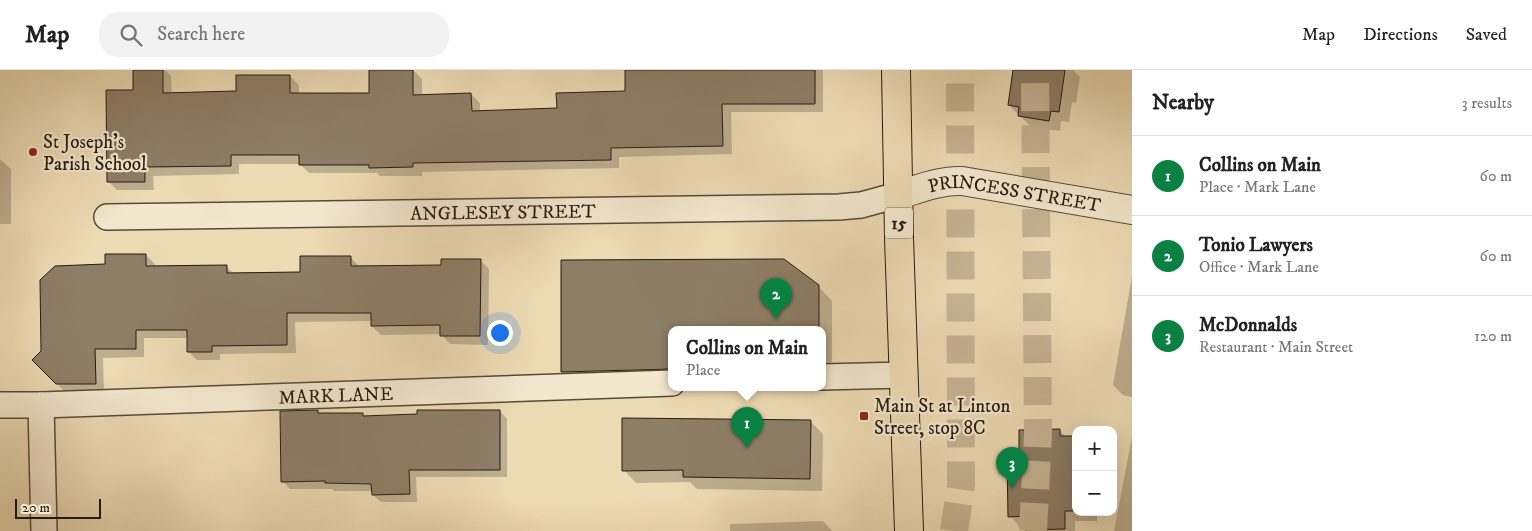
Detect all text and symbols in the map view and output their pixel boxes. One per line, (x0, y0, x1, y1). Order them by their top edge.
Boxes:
search box (99, 12, 449, 57)
text: Map (25, 20, 69, 50)
icon: search (117, 21, 145, 49)
text: Search here (157, 23, 245, 46)
text: Map (1302, 24, 1335, 46)
text: Directions (1363, 24, 1438, 46)
text: Saved (1466, 24, 1507, 46)
text: Nearby (1152, 90, 1214, 116)
text: 3 results (1462, 93, 1512, 113)
place label: St Joseph's Parish School (43, 131, 147, 176)
marker: St Joseph's Parish School (27, 146, 39, 158)
text: Collins on Main (1199, 154, 1321, 177)
text: 1 (1165, 166, 1171, 186)
text: 60 m (1480, 166, 1512, 186)
street label: PRINCESS STREET (926, 171, 1103, 218)
text: Place · Mark Lane (1199, 177, 1316, 197)
street label: ANGLESEY STREET (410, 200, 597, 226)
road number: 15 (885, 208, 913, 238)
text: Tonio Lawyers (1199, 234, 1313, 257)
text: 2 (1164, 246, 1172, 266)
text: 60 m (1480, 246, 1512, 266)
text: Office · Mark Lane (1199, 257, 1319, 277)
pin: 2 (760, 278, 792, 319)
text: McDonnalds (1199, 314, 1297, 337)
your location (487, 320, 513, 346)
popup (668, 326, 826, 391)
text: 3 (1165, 326, 1171, 346)
text: 120 m (1474, 326, 1512, 346)
text: Collins on Main (686, 337, 808, 360)
text: Restaurant · Main Street (1199, 337, 1353, 357)
text: Place (686, 360, 720, 380)
street label: MARK LANE (278, 383, 394, 410)
place label: Main St at Linton Street, stop 8C (874, 395, 1010, 440)
pin: 1 (731, 407, 763, 448)
marker: Main St at Linton Street, stop 8C (858, 410, 870, 422)
map controls (1072, 426, 1117, 516)
button: + (1072, 426, 1117, 471)
pin: 3 (996, 447, 1028, 488)
button: − (1072, 471, 1117, 516)
scale bar (15, 496, 101, 519)
text: 20 m (22, 499, 50, 517)

